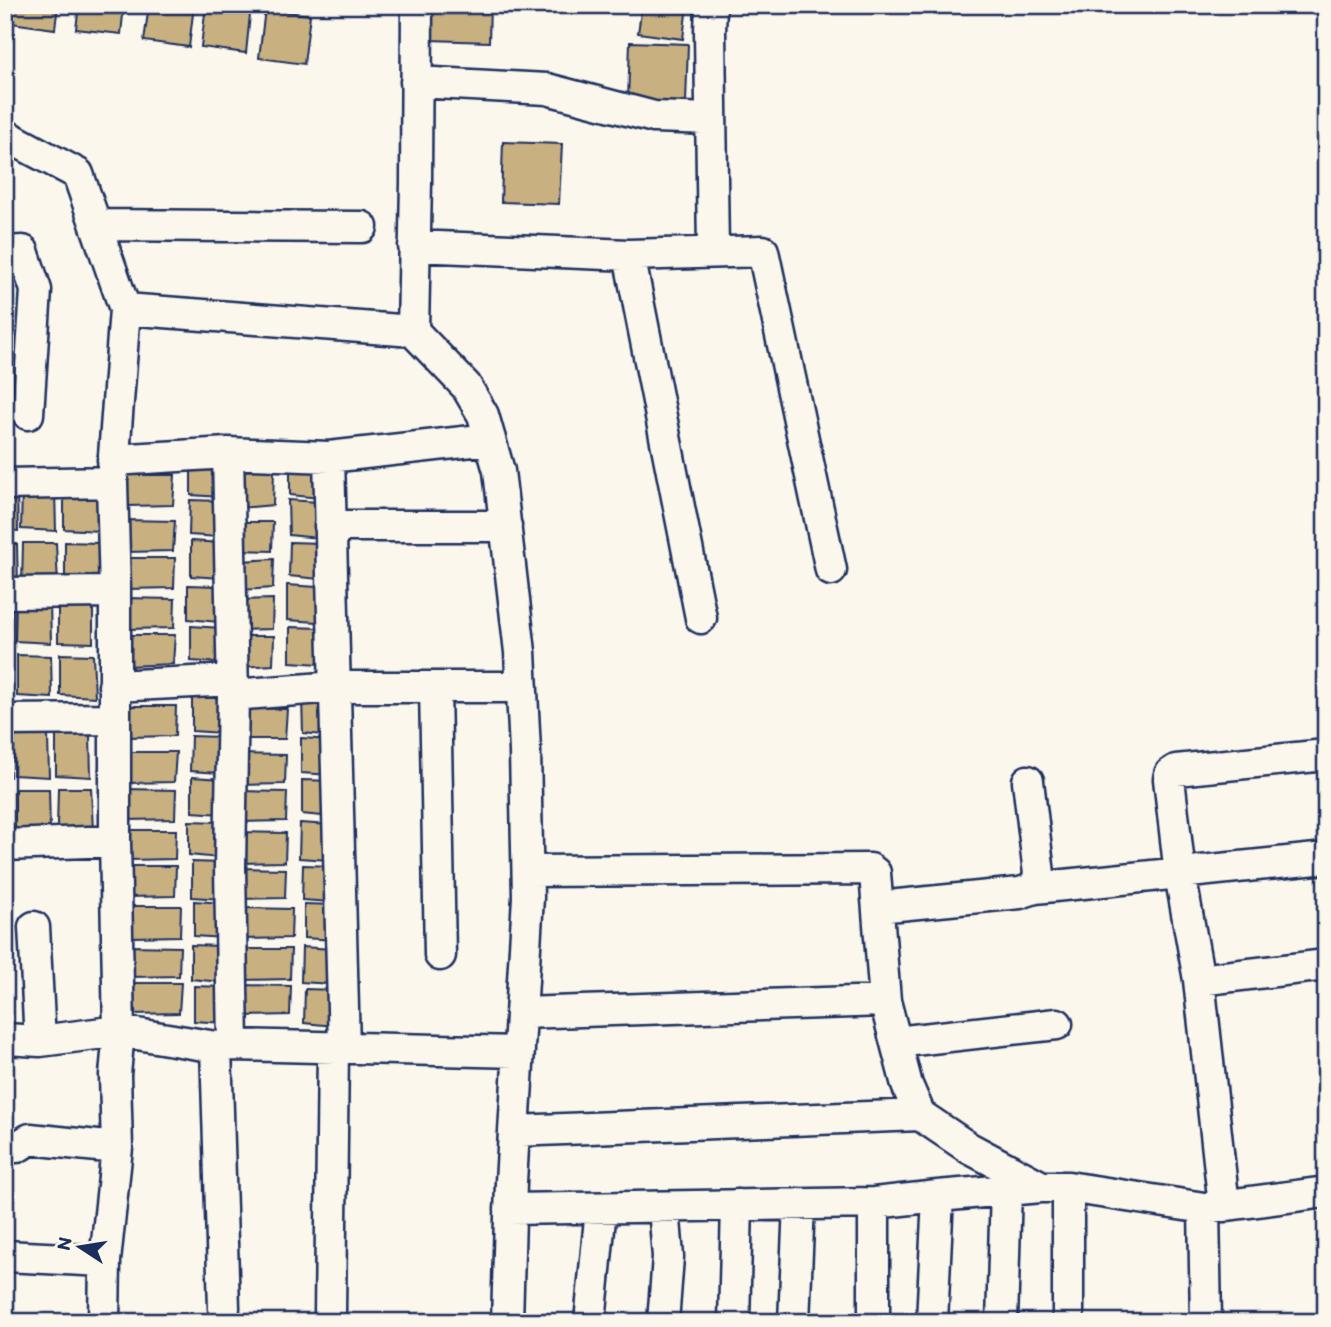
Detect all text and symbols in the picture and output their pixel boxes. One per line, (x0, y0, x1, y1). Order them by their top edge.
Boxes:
north arrow (46, 1212, 116, 1282)
text: N (51, 1235, 76, 1252)

